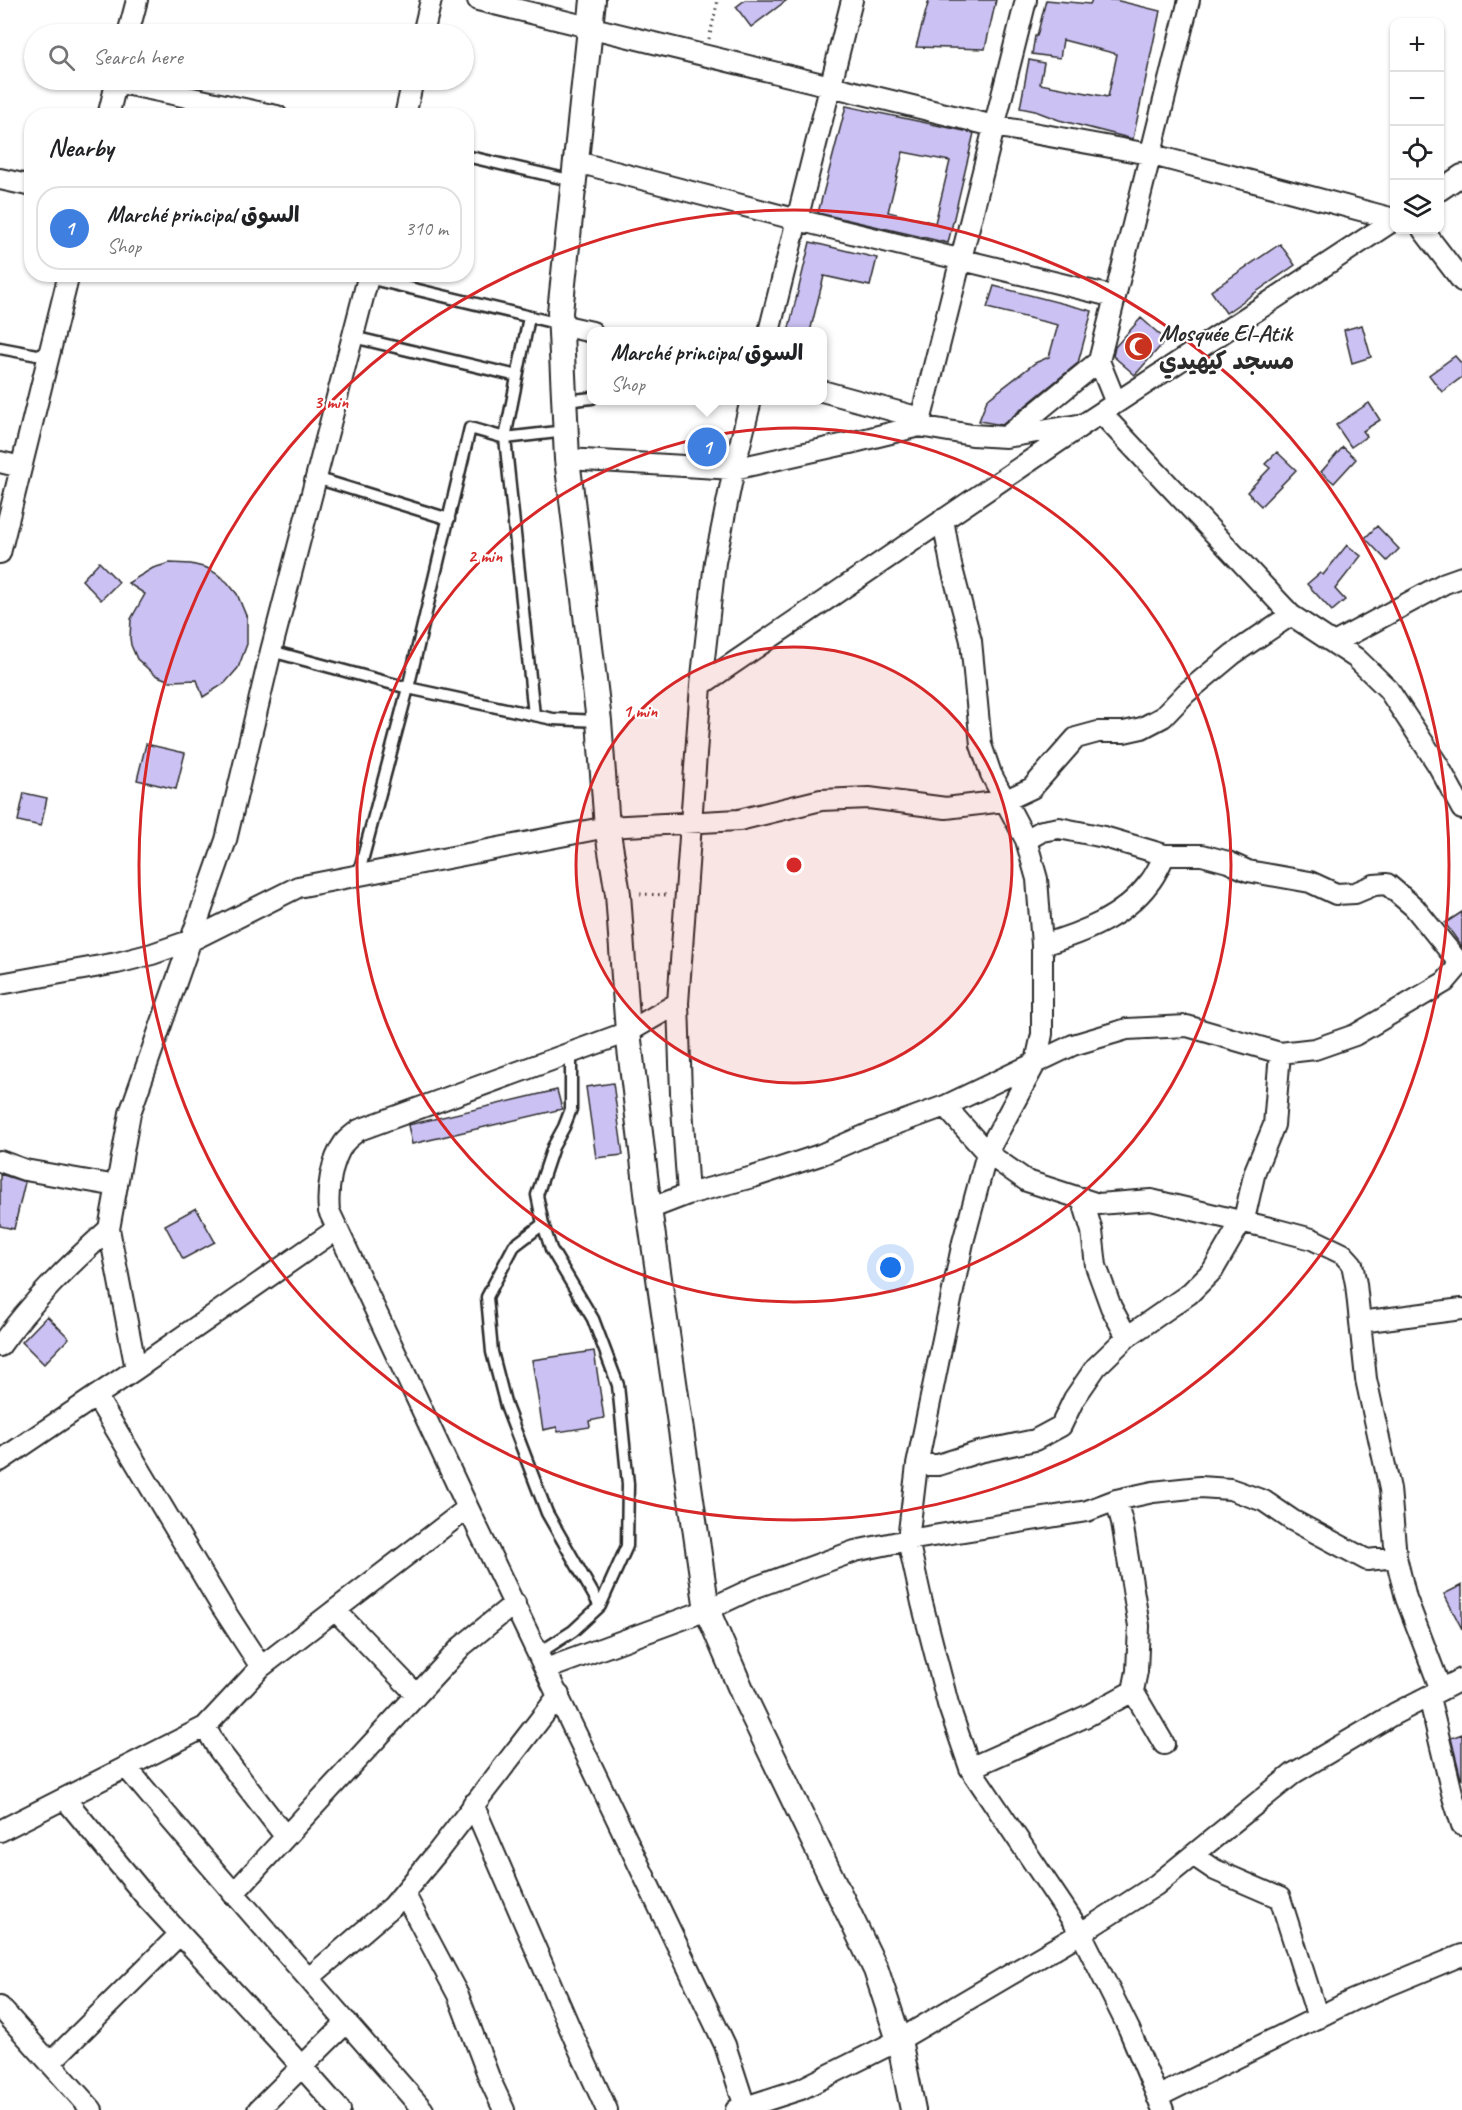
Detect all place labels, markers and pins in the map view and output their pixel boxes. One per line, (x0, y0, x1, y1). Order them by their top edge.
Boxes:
place label: Mosquée El-Atik مسجد كيهيدي (1159, 318, 1294, 379)
mosque icon: Mosquée El-Atik مسجد كيهيدي (1122, 331, 1154, 363)
pin: 1 (688, 424, 726, 470)
centre of rings (784, 855, 804, 875)

